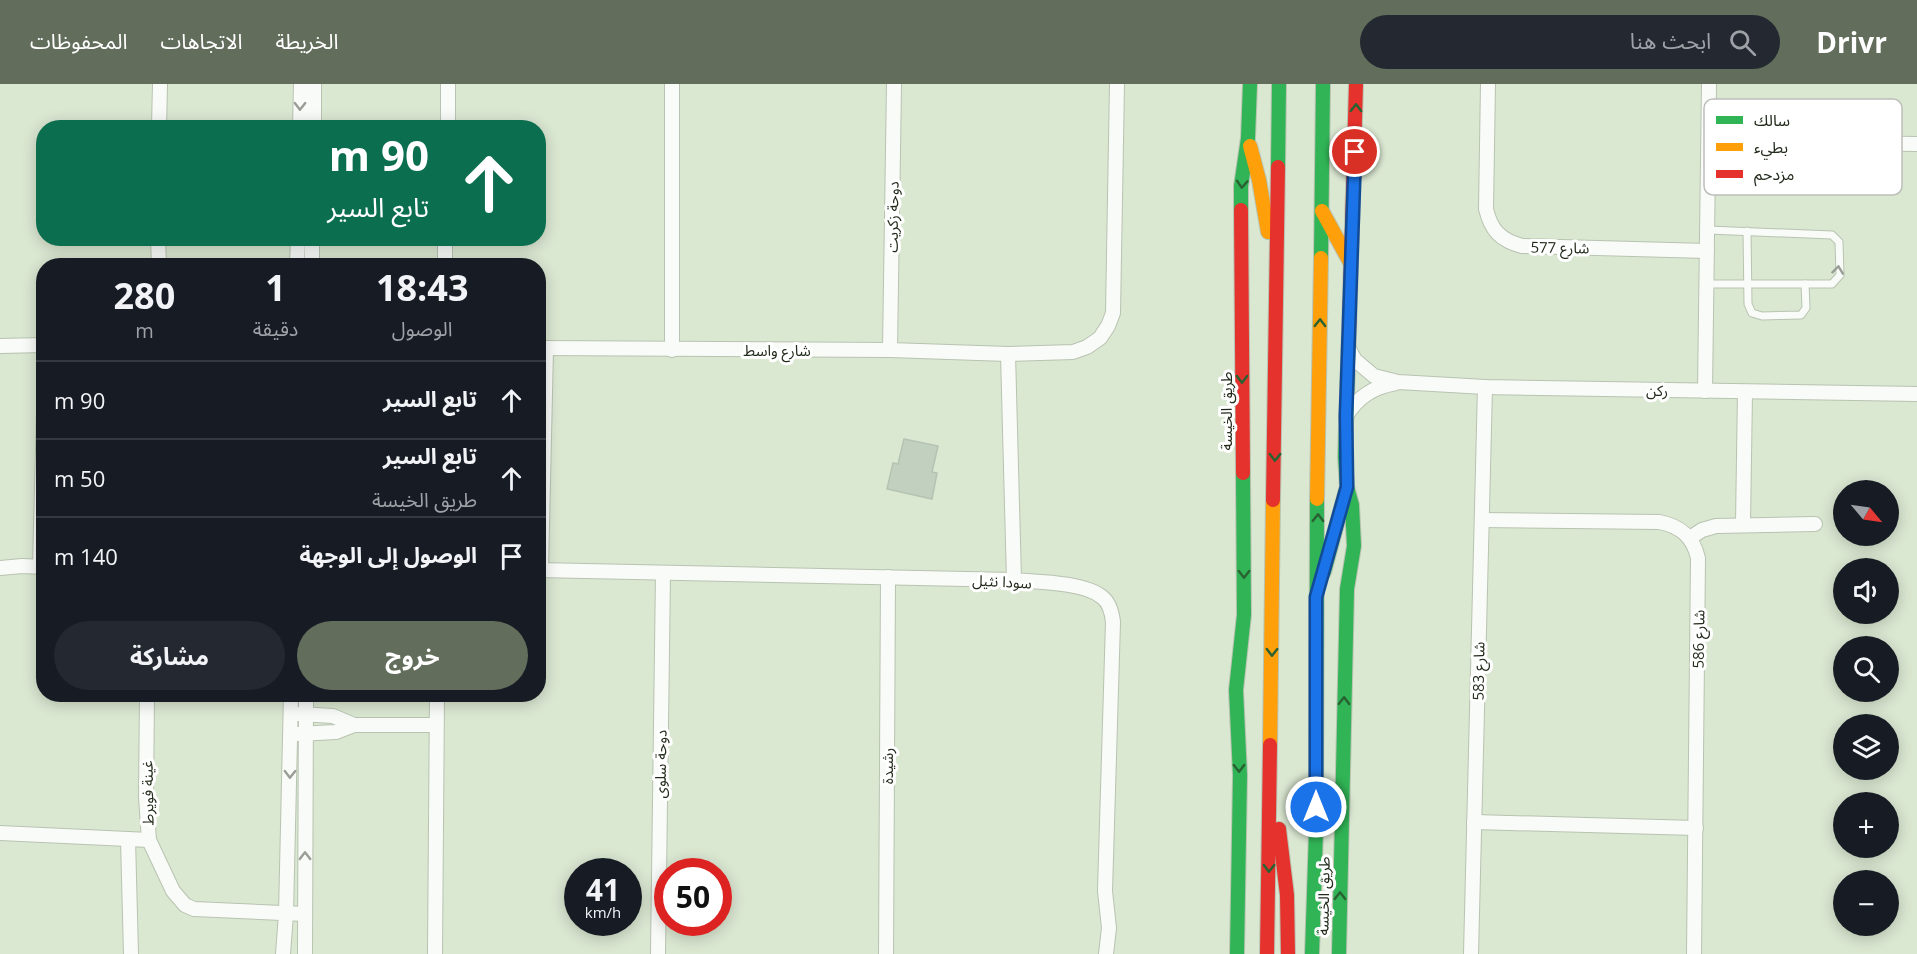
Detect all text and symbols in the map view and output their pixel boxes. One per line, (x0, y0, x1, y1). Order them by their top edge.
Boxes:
search box (1360, 15, 1780, 69)
text: Drivr (1816, 23, 1887, 61)
text: ابحث هنا (1630, 25, 1711, 55)
icon: search (1726, 26, 1759, 59)
text: المحفوظات (30, 27, 127, 55)
text: الاتجاهات (160, 27, 242, 55)
text: الخريطة (275, 27, 338, 55)
legend (1704, 99, 1902, 195)
one-way arrow (294, 101, 307, 110)
one-way arrow (1350, 104, 1362, 113)
text: سالك (1754, 109, 1790, 131)
text: 90 m (329, 126, 429, 183)
pin (1329, 126, 1380, 177)
icon: arrive (1338, 135, 1371, 168)
text: بطيء (1754, 136, 1788, 160)
icon: ahead (450, 144, 528, 222)
text: مزدحم (1754, 163, 1794, 187)
one-way arrow (1236, 179, 1249, 189)
street label: دوحة زكريت (881, 181, 903, 253)
text: تابع السير (327, 188, 429, 225)
street label: شارع 577 (1530, 236, 1590, 261)
text: 1 (265, 263, 286, 312)
text: 18:43 (376, 263, 468, 312)
one-way arrow (1832, 265, 1844, 275)
text: 280 (114, 271, 175, 320)
text: دقيقة (253, 315, 298, 342)
text: الوصول (392, 315, 453, 342)
text: m (135, 317, 154, 344)
one-way arrow (1314, 318, 1326, 327)
street label: شارع واسط (743, 340, 811, 363)
street label: طريق الخيسة (1216, 372, 1237, 450)
one-way arrow (1236, 374, 1249, 383)
street label: ركن (1646, 380, 1668, 400)
text: تابع السير (383, 383, 477, 413)
icon: ahead (495, 384, 528, 417)
text: 90 m (54, 385, 105, 415)
text: تابع السير (383, 440, 477, 470)
one-way arrow (1269, 453, 1281, 462)
icon: ahead (495, 462, 528, 495)
text: 50 m (54, 463, 105, 493)
north arrow (1833, 480, 1899, 546)
map controls (1833, 480, 1899, 936)
text: طريق الخيسة (372, 486, 477, 513)
one-way arrow (1311, 513, 1324, 522)
text: الوصول إلى الوجهة (299, 539, 477, 569)
icon: arrive (495, 540, 528, 573)
text: 140 m (54, 541, 118, 571)
button: sound (1833, 558, 1899, 624)
street label: سودا نثيل (972, 569, 1033, 593)
one-way arrow (1238, 569, 1250, 578)
street label: شارع 586 (1687, 609, 1712, 669)
button: مشاركة (54, 621, 285, 690)
button: خروج (297, 621, 528, 690)
button: search (1833, 636, 1899, 702)
street label: شارع 583 (1467, 641, 1492, 701)
one-way arrow (1266, 648, 1278, 657)
one-way arrow (1338, 696, 1351, 705)
button: layers (1833, 714, 1899, 780)
street label: دوحة سلوى (649, 730, 671, 798)
street label: رشيدة (877, 748, 897, 784)
street label: غينة فويرط (136, 760, 158, 826)
one-way arrow (1233, 764, 1246, 773)
one-way arrow (283, 769, 296, 778)
position arrow (1284, 775, 1348, 839)
button: + (1833, 792, 1899, 858)
one-way arrow (299, 851, 311, 860)
street label: طريق الخيسة (1312, 856, 1335, 936)
speed limit sign: 50 (654, 858, 732, 936)
one-way arrow (1262, 864, 1275, 873)
text: 41 (586, 869, 620, 910)
button: − (1833, 870, 1899, 936)
one-way arrow (1334, 891, 1346, 900)
text: km/h (585, 902, 621, 922)

